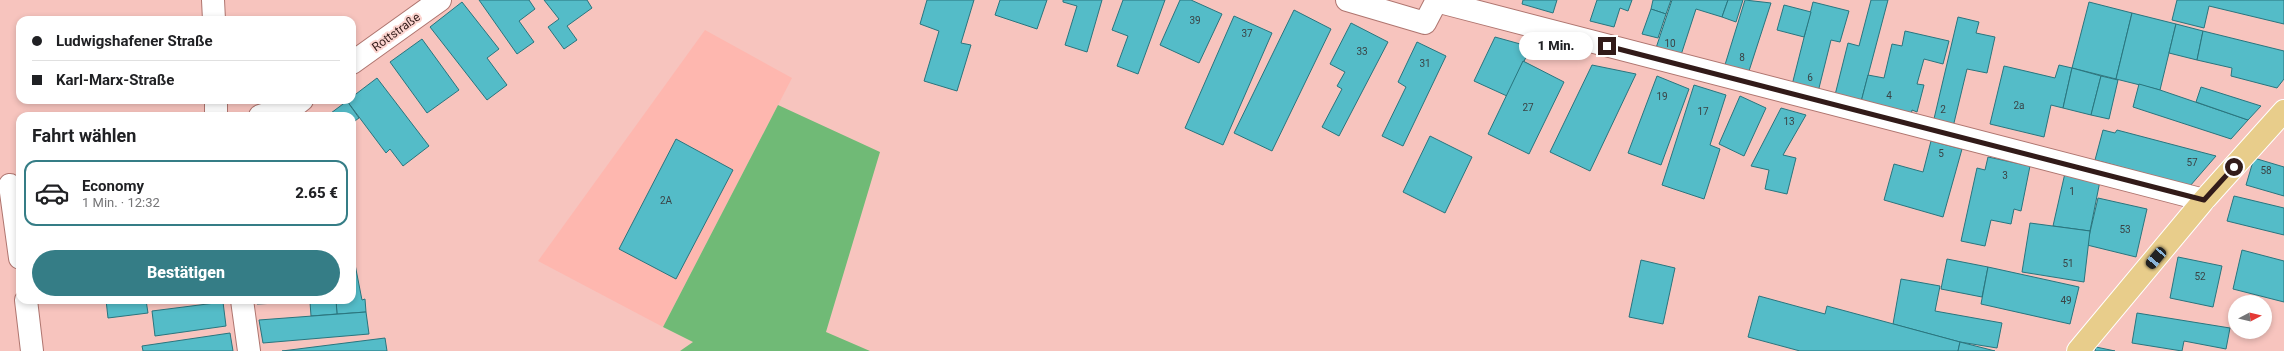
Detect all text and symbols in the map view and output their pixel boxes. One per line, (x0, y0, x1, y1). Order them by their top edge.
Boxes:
street label: Rottstraße (369, 10, 423, 54)
house number: 39 (1189, 15, 1201, 26)
house number: 37 (1241, 28, 1253, 39)
text: Ludwigshafener Straße (56, 32, 213, 50)
callout: 1 Min. (1519, 32, 1593, 60)
route end (1598, 37, 1616, 55)
text: 1 Min. (1538, 38, 1574, 53)
house number: 10 (1664, 38, 1676, 49)
house number: 33 (1356, 46, 1368, 57)
house number: 8 (1739, 52, 1745, 63)
house number: 31 (1419, 58, 1431, 69)
text: Karl-Marx-Straße (56, 71, 174, 89)
house number: 6 (1807, 72, 1813, 83)
house number: 4 (1886, 90, 1892, 101)
house number: 19 (1656, 91, 1668, 102)
house number: 2a (2013, 100, 2025, 111)
house number: 27 (1522, 102, 1534, 113)
house number: 2 (1940, 104, 1946, 115)
house number: 17 (1697, 106, 1709, 117)
house number: 13 (1783, 116, 1795, 127)
text: Fahrt wählen (32, 125, 136, 146)
house number: 5 (1938, 148, 1944, 159)
house number: 57 (2186, 157, 2198, 168)
route start (2225, 158, 2243, 176)
house number: 58 (2260, 165, 2272, 176)
house number: 3 (2002, 170, 2008, 181)
icon: car (34, 175, 70, 211)
text: Economy (82, 177, 144, 195)
text: 2.65 € (295, 184, 338, 202)
house number: 1 (2069, 186, 2075, 197)
text: 1 Min. · 12:32 (82, 195, 160, 210)
house number: 2A (660, 195, 673, 206)
house number: 53 (2119, 224, 2131, 235)
car (2144, 245, 2168, 271)
button: Bestätigen (32, 250, 340, 296)
house number: 51 (2062, 258, 2074, 269)
house number: 52 (2194, 271, 2206, 282)
house number: 49 (2060, 295, 2072, 306)
north arrow (2228, 295, 2272, 339)
map controls (2228, 295, 2272, 339)

